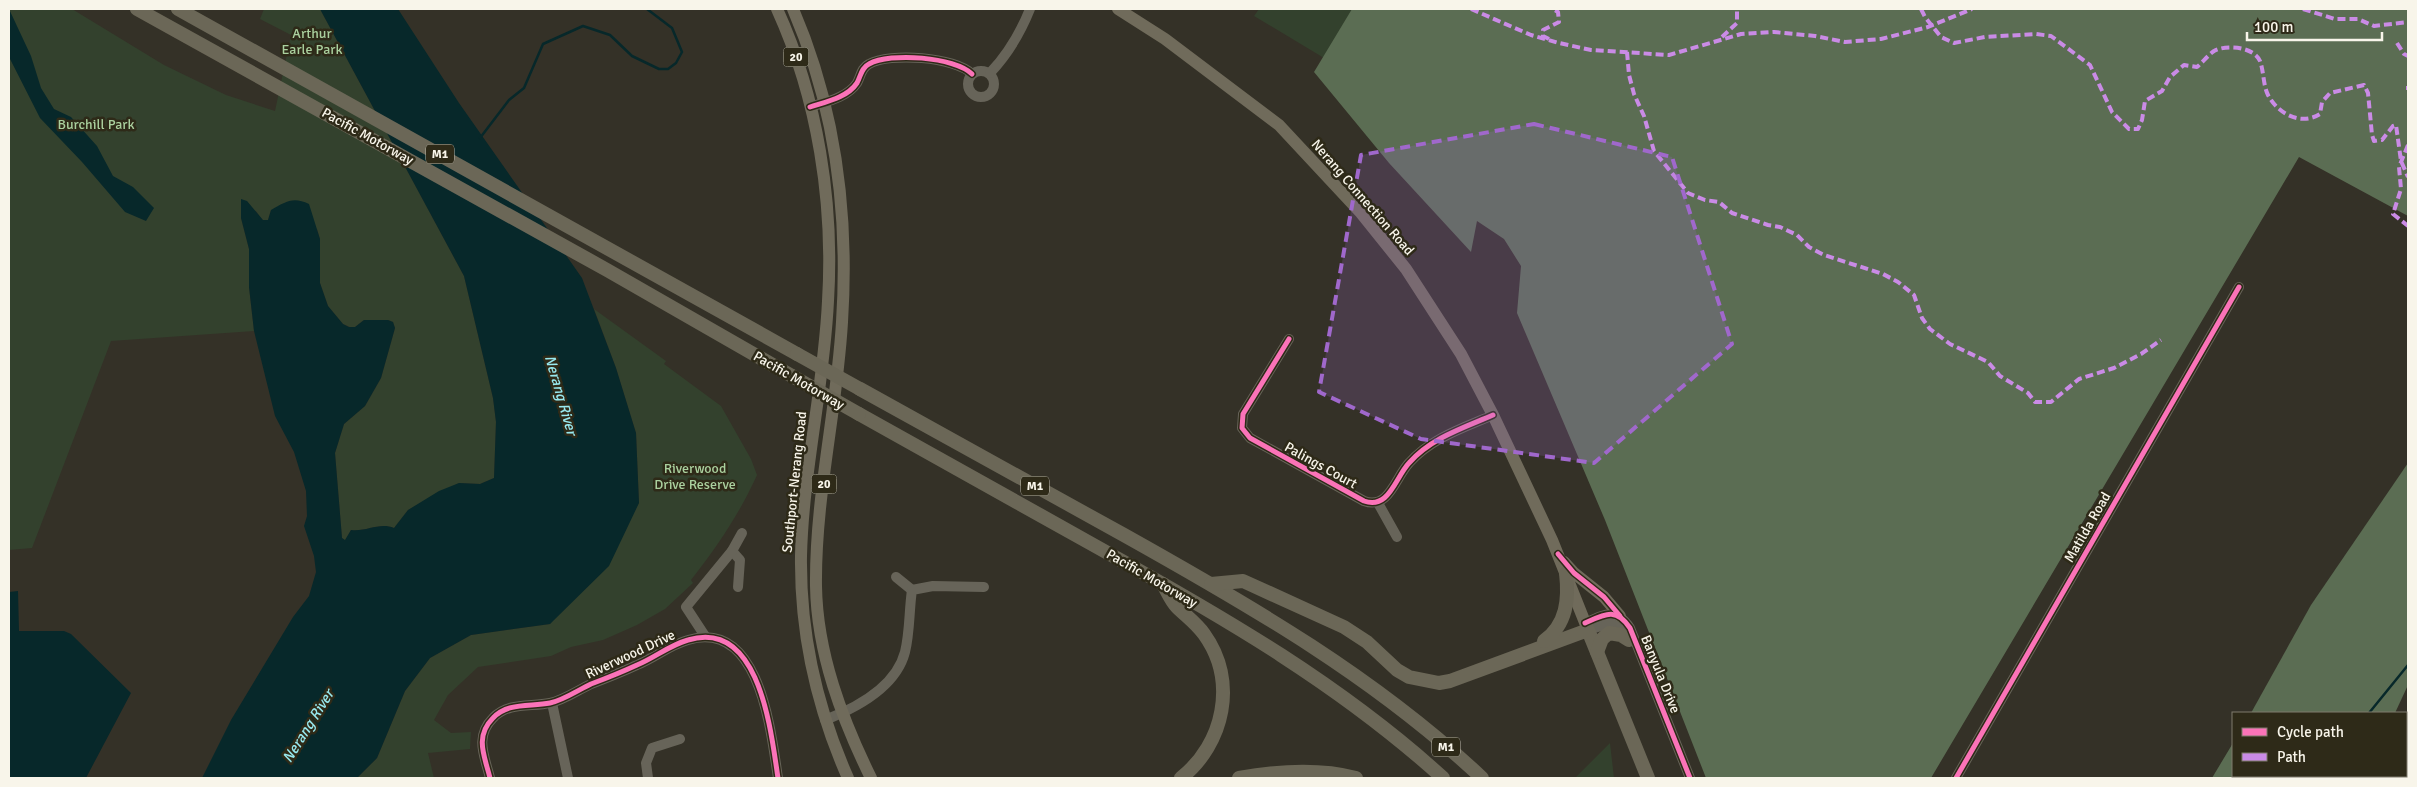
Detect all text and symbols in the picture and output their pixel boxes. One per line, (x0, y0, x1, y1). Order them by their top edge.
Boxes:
scale bar (2247, 10, 2382, 42)
text: 100 m (2254, 18, 2294, 36)
park label: Arthur Earle Park (281, 25, 343, 58)
road number: 20 (784, 48, 808, 66)
street label: Pacific Motorway (319, 104, 417, 169)
park label: Burchill Park (57, 116, 135, 133)
street label: Nerang Connection Road (1308, 136, 1418, 259)
road number: M1 (426, 144, 454, 164)
street label: Pacific Motorway (750, 347, 848, 414)
water label: Nerang River (541, 353, 582, 440)
street label: Southport-Nerang Road (779, 411, 810, 554)
street label: Palings Court (1281, 439, 1360, 492)
park label: Riverwood Drive Reserve (654, 460, 736, 493)
road number: 20 (812, 474, 836, 494)
road number: M1 (1021, 476, 1049, 496)
street label: Matilda Road (2060, 489, 2114, 566)
street label: Pacific Motorway (1103, 545, 1201, 612)
street label: Riverwood Drive (583, 626, 678, 683)
street label: Banyula Drive (1637, 633, 1684, 716)
water label: Nerang River (278, 684, 339, 766)
legend (2232, 712, 2407, 777)
text: Cycle path (2277, 723, 2344, 741)
road number: M1 (1432, 738, 1460, 756)
text: Path (2277, 748, 2306, 766)

